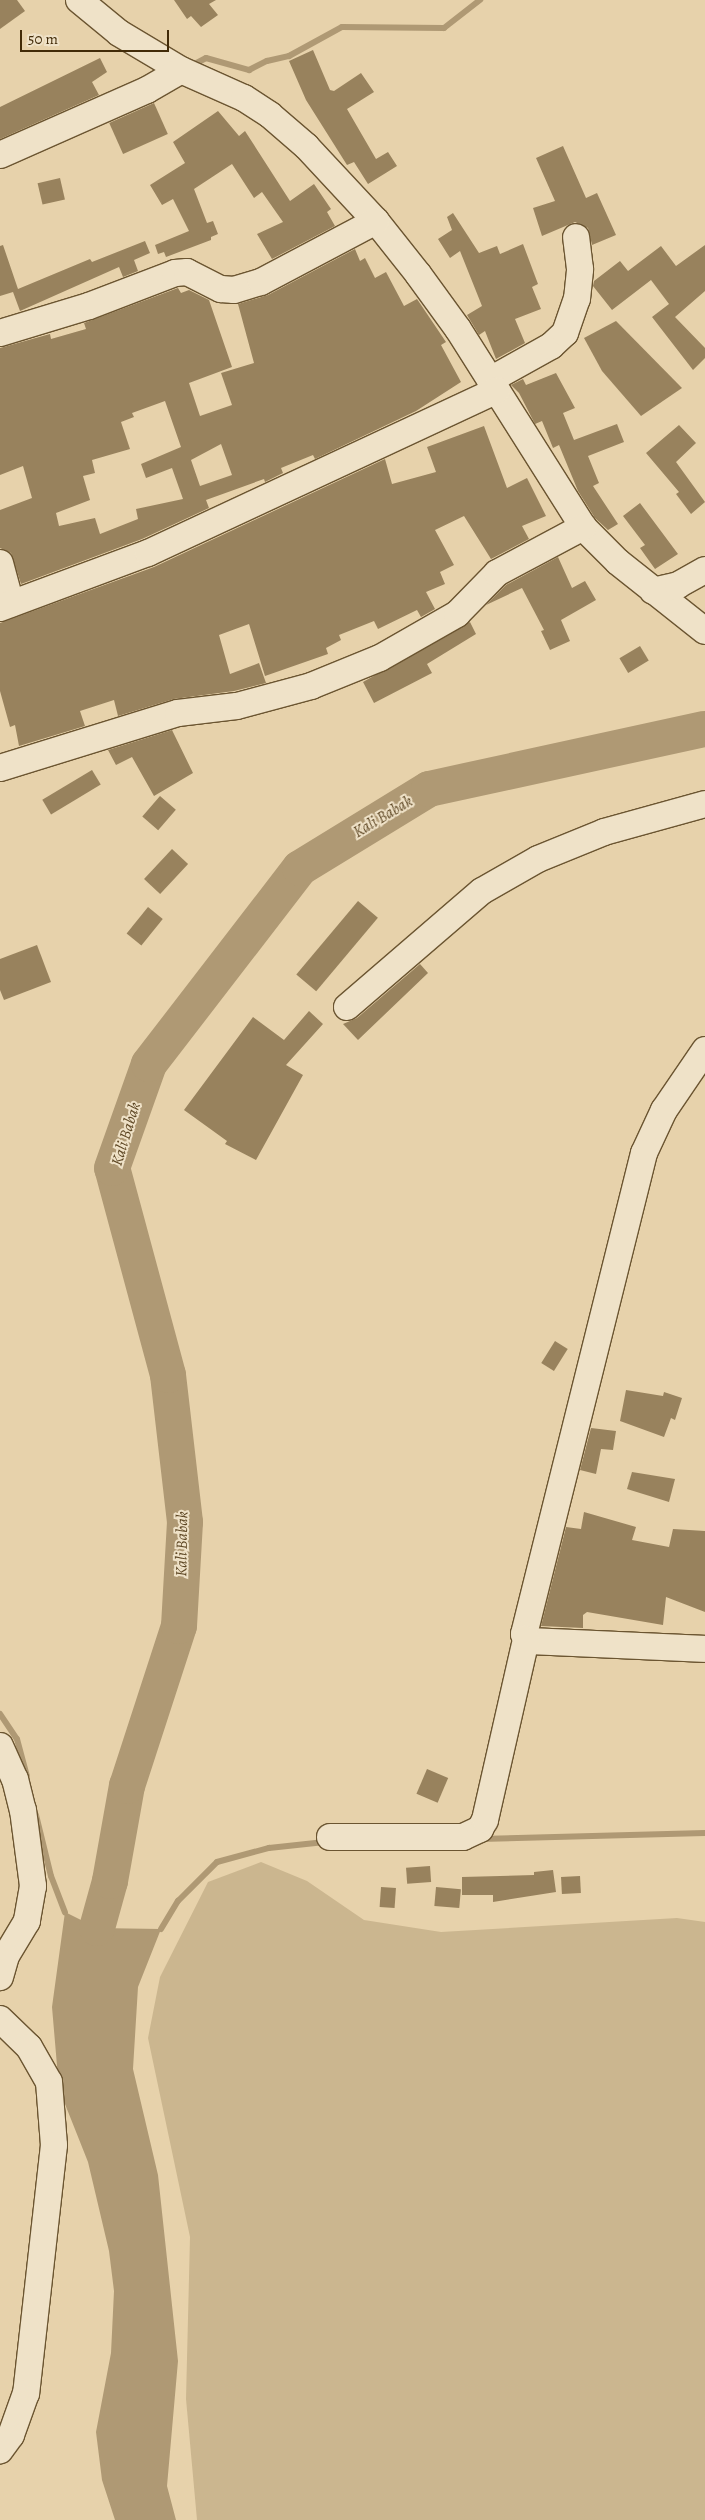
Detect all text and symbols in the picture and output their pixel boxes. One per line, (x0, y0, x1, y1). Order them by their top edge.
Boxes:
scale bar (22, 20, 171, 52)
text: 50 m (28, 29, 58, 49)
water label: Kali Babak (350, 792, 416, 842)
water label: Kali Babak (107, 1100, 145, 1168)
water label: Kali Babak (172, 1511, 192, 1577)

